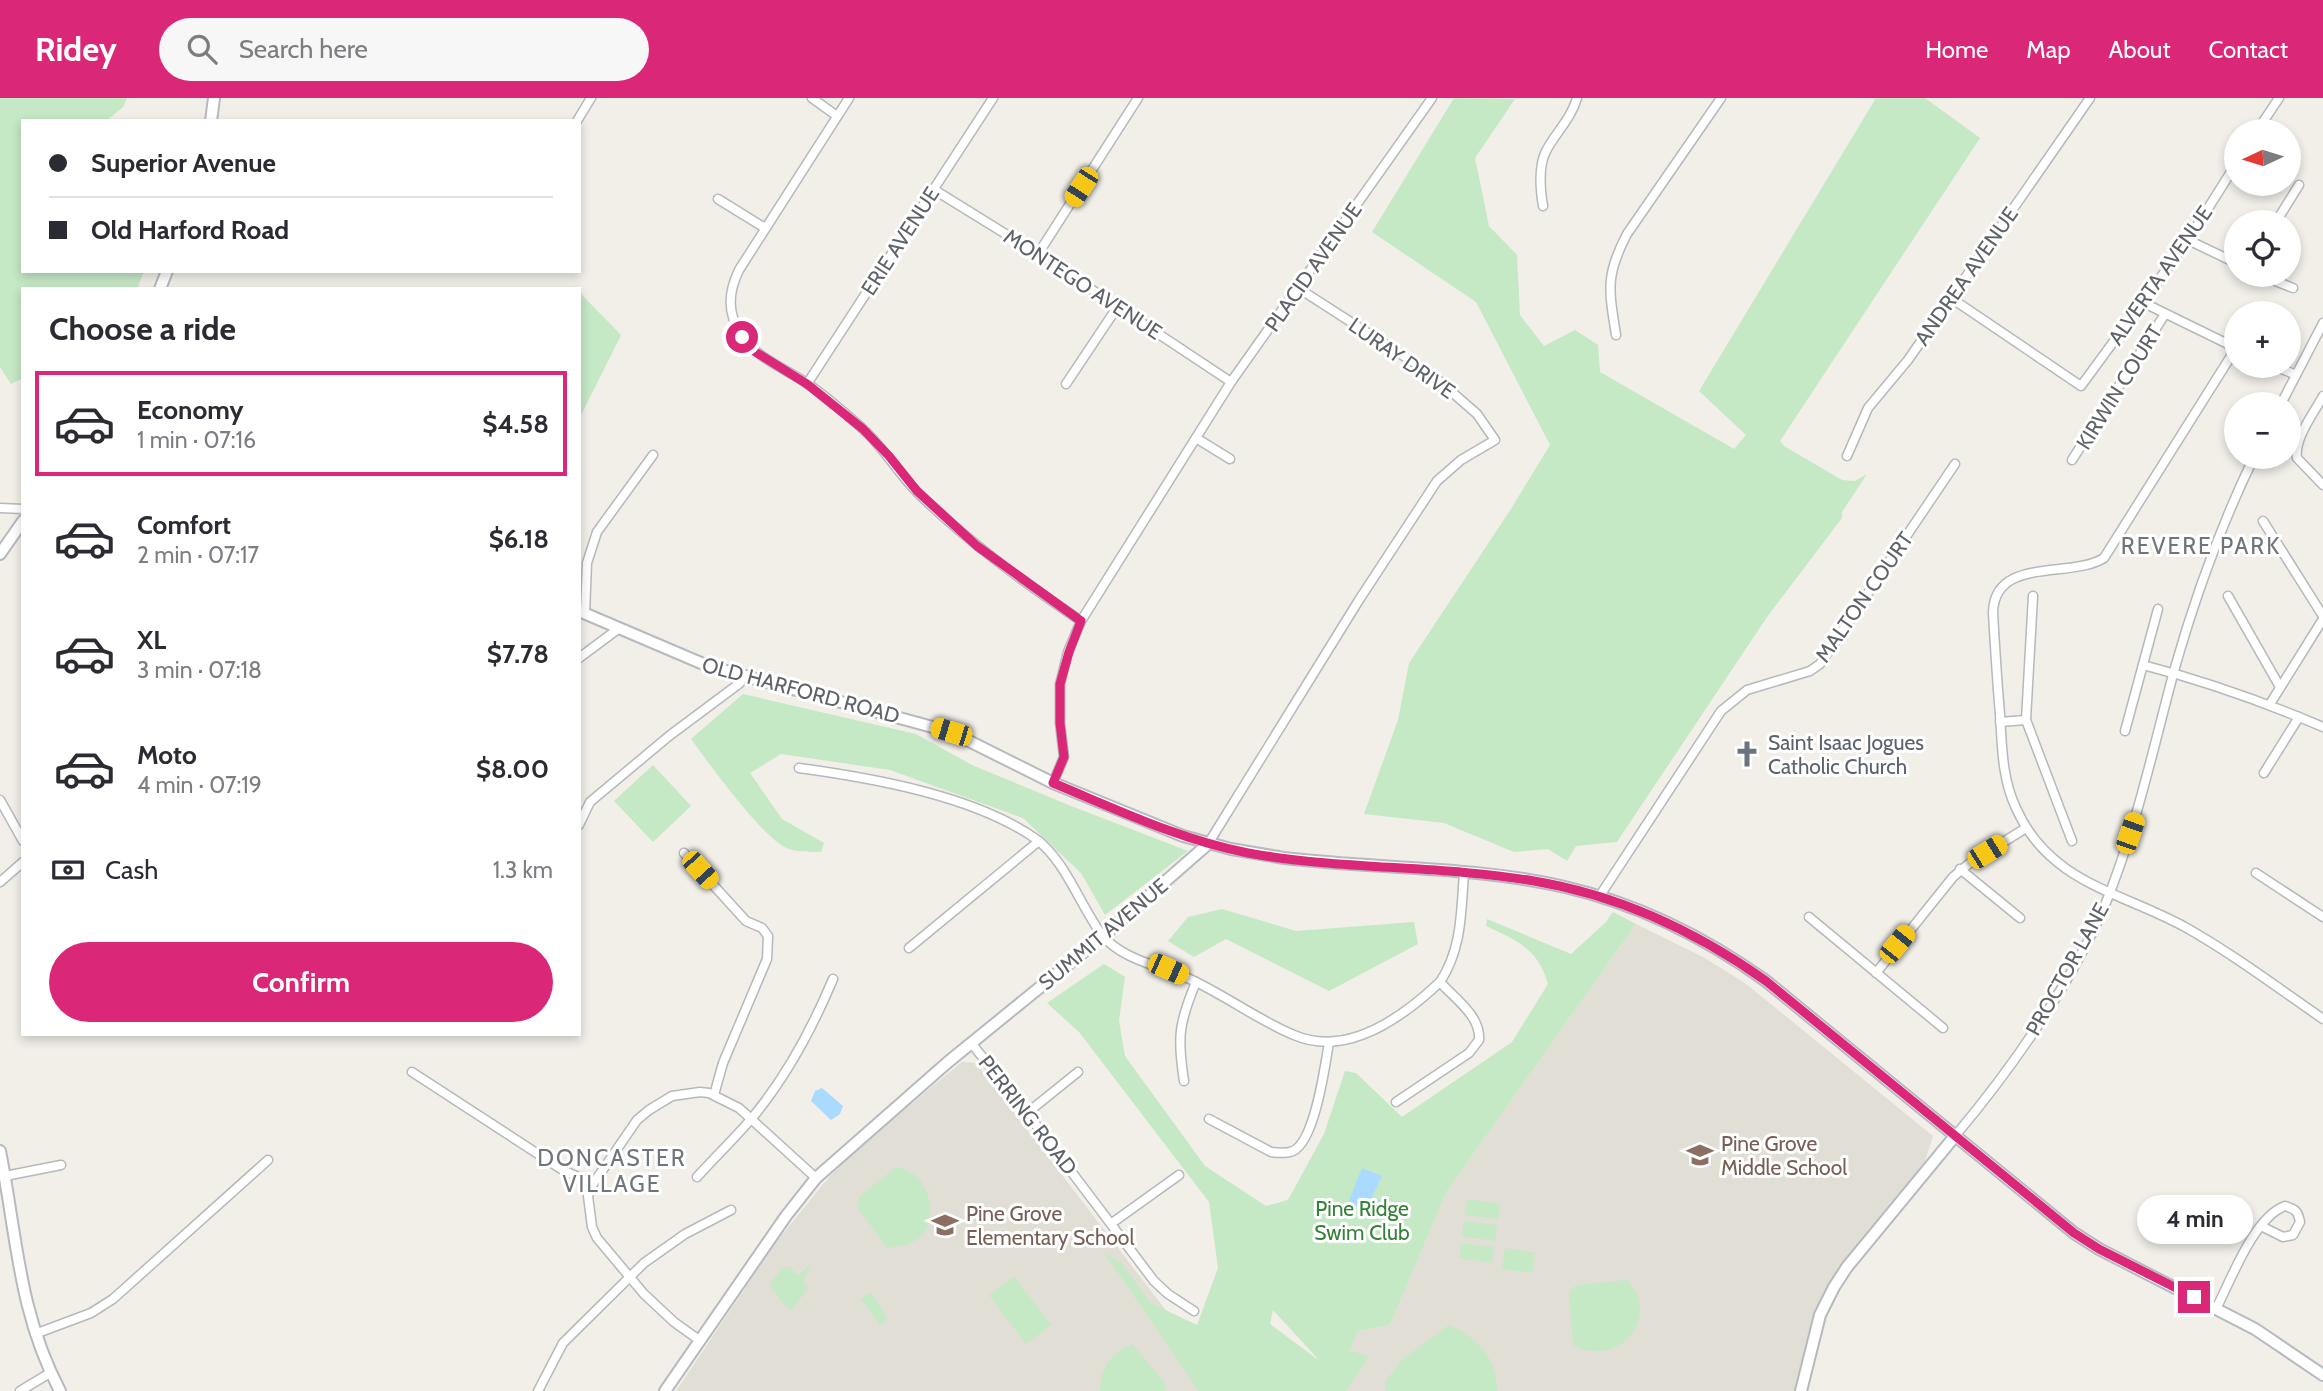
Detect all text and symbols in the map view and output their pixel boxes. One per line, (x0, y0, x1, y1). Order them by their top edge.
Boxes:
search box (159, 18, 649, 81)
text: Ridey (35, 29, 117, 69)
icon: search (183, 30, 221, 68)
text: Search here (239, 33, 368, 65)
text: Home (1925, 35, 1988, 64)
text: Map (2026, 35, 2071, 64)
text: About (2109, 35, 2171, 64)
text: Contact (2209, 35, 2288, 64)
north arrow (2224, 119, 2301, 196)
map controls (2224, 119, 2301, 469)
text: Superior Avenue (91, 147, 276, 179)
car (1061, 164, 1102, 210)
street label: ERIE AVENUE (856, 182, 944, 300)
street label: PLACID AVENUE (1259, 198, 1367, 336)
street label: ALVERTA AVENUE (2103, 201, 2217, 349)
street label: ANDREA AVENUE (1909, 202, 2023, 350)
button: locate (2224, 210, 2301, 287)
text: Old Harford Road (91, 214, 289, 246)
street label: MONTEGO AVENUE (999, 224, 1167, 344)
button: + (2224, 301, 2301, 378)
text: Choose a ride (49, 309, 236, 348)
street label: LURAY DRIVE (1344, 312, 1460, 404)
street label: KIRWIN COURT (2071, 320, 2167, 454)
route start (726, 321, 758, 353)
icon: car (53, 392, 116, 455)
button: − (2224, 392, 2301, 469)
text: Economy (137, 394, 243, 426)
text: $4.58 (482, 408, 549, 440)
text: 1 min · 07:16 (137, 426, 256, 454)
icon: car (53, 507, 116, 570)
text: Comfort (137, 509, 231, 541)
text: $6.18 (489, 523, 549, 555)
street label: MALTON COURT (1810, 527, 1918, 667)
district label: REVERE PARK (2121, 532, 2281, 560)
text: 2 min · 07:17 (137, 541, 259, 569)
icon: car (53, 622, 116, 685)
text: XL (137, 624, 166, 656)
text: $7.78 (487, 638, 549, 670)
street label: OLD HARFORD ROAD (699, 652, 903, 728)
text: 3 min · 07:18 (137, 656, 262, 684)
car (928, 716, 975, 748)
place label: Saint Isaac Jogues Catholic Church (1768, 730, 1924, 779)
icon: car (53, 737, 116, 800)
text: Moto (137, 739, 197, 771)
church icon: Saint Isaac Jogues Catholic Church (1732, 739, 1762, 769)
text: $8.00 (476, 753, 549, 785)
text: 4 min · 07:19 (137, 771, 262, 799)
car (2114, 810, 2147, 856)
car (1964, 832, 2011, 872)
car (679, 847, 722, 893)
icon: cash (49, 851, 87, 889)
text: Cash (105, 854, 158, 886)
text: 1.3 km (493, 856, 553, 884)
street label: SUMMIT AVENUE (1033, 873, 1173, 995)
street label: PROCTOR LANE (2020, 898, 2114, 1040)
car (1876, 921, 1919, 967)
button: Confirm (49, 942, 553, 1022)
car (1145, 951, 1192, 987)
street label: PERRING ROAD (974, 1050, 1082, 1180)
place label: Pine Grove Middle School (1721, 1131, 1847, 1180)
school or university icon: Pine Grove Middle School (1685, 1140, 1715, 1170)
district label: DONCASTER VILLAGE (537, 1144, 687, 1198)
park label: Pine Ridge Swim Club (1314, 1196, 1410, 1245)
callout: 4 min (2136, 1196, 2252, 1244)
place label: Pine Grove Elementary School (966, 1201, 1134, 1250)
text: 4 min (2166, 1205, 2224, 1233)
school or university icon: Pine Grove Elementary School (930, 1210, 960, 1240)
route end (2178, 1281, 2210, 1313)

